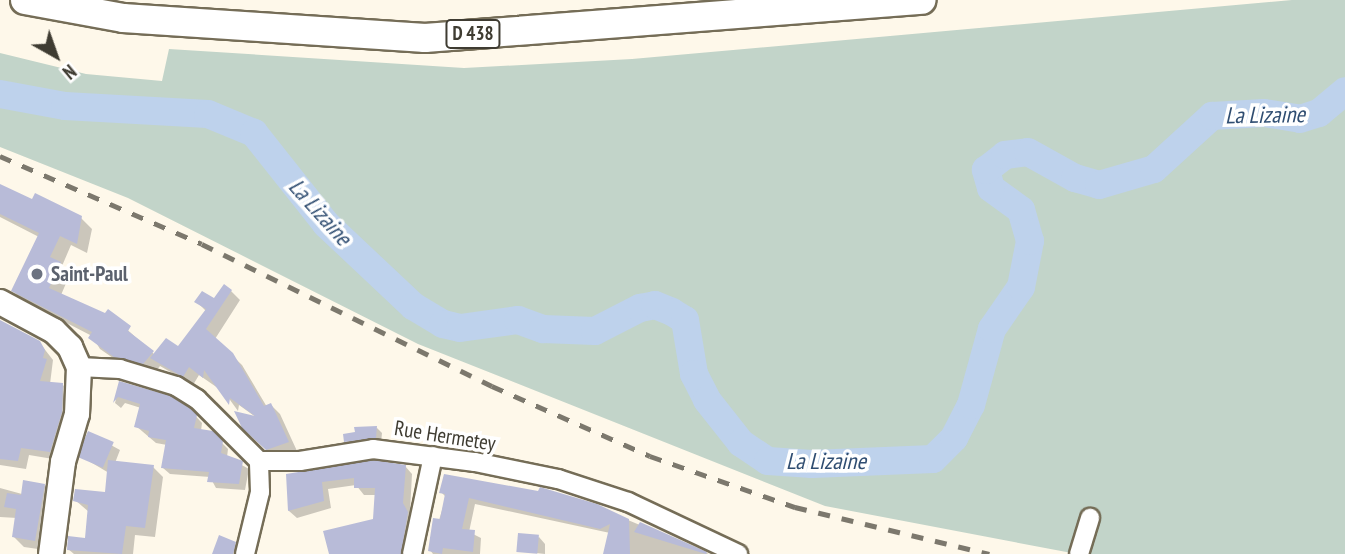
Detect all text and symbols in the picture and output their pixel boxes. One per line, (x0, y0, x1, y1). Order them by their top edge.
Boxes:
road number: D 438 (445, 18, 501, 50)
north arrow (21, 21, 91, 91)
text: N (58, 60, 81, 85)
water label: La Lizaine (1225, 101, 1305, 129)
water label: La Lizaine (283, 173, 357, 251)
place label: Saint-Paul (51, 261, 128, 287)
marker: Saint-Paul (29, 266, 45, 282)
street label: Rue Hermetey (393, 416, 497, 456)
water label: La Lizaine (786, 447, 866, 475)

